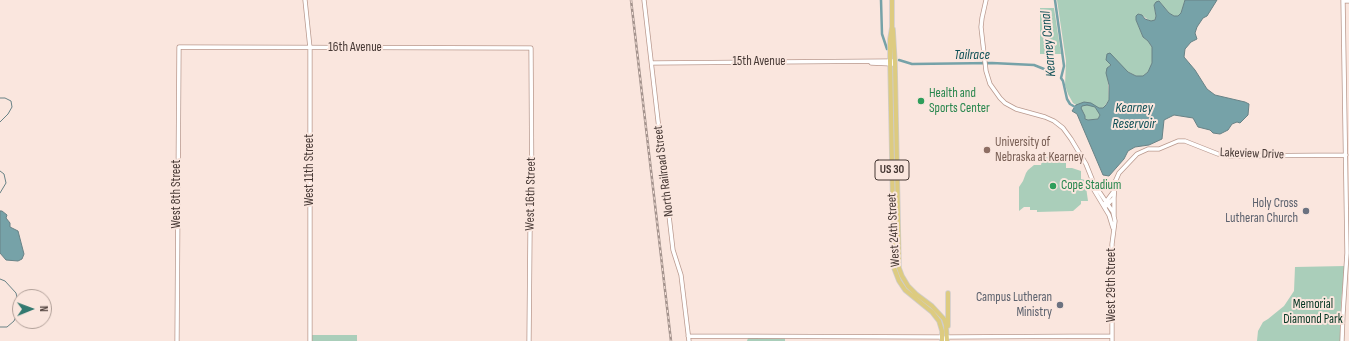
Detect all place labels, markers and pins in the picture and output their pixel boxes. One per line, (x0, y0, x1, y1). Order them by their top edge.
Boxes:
place label: Health and Sports Center (929, 86, 990, 117)
marker: Health and Sports Center (916, 96, 926, 106)
place label: University of Nebraska at Kearney (995, 135, 1084, 166)
marker: University of Nebraska at Kearney (982, 145, 992, 155)
place label: Cope Stadium (1061, 178, 1121, 194)
marker: Cope Stadium (1048, 181, 1058, 191)
place label: Holy Cross Lutheran Church (1225, 196, 1298, 227)
marker: Holy Cross Lutheran Church (1301, 206, 1311, 216)
place label: Campus Lutheran Ministry (976, 290, 1052, 321)
marker: Campus Lutheran Ministry (1055, 300, 1065, 310)

